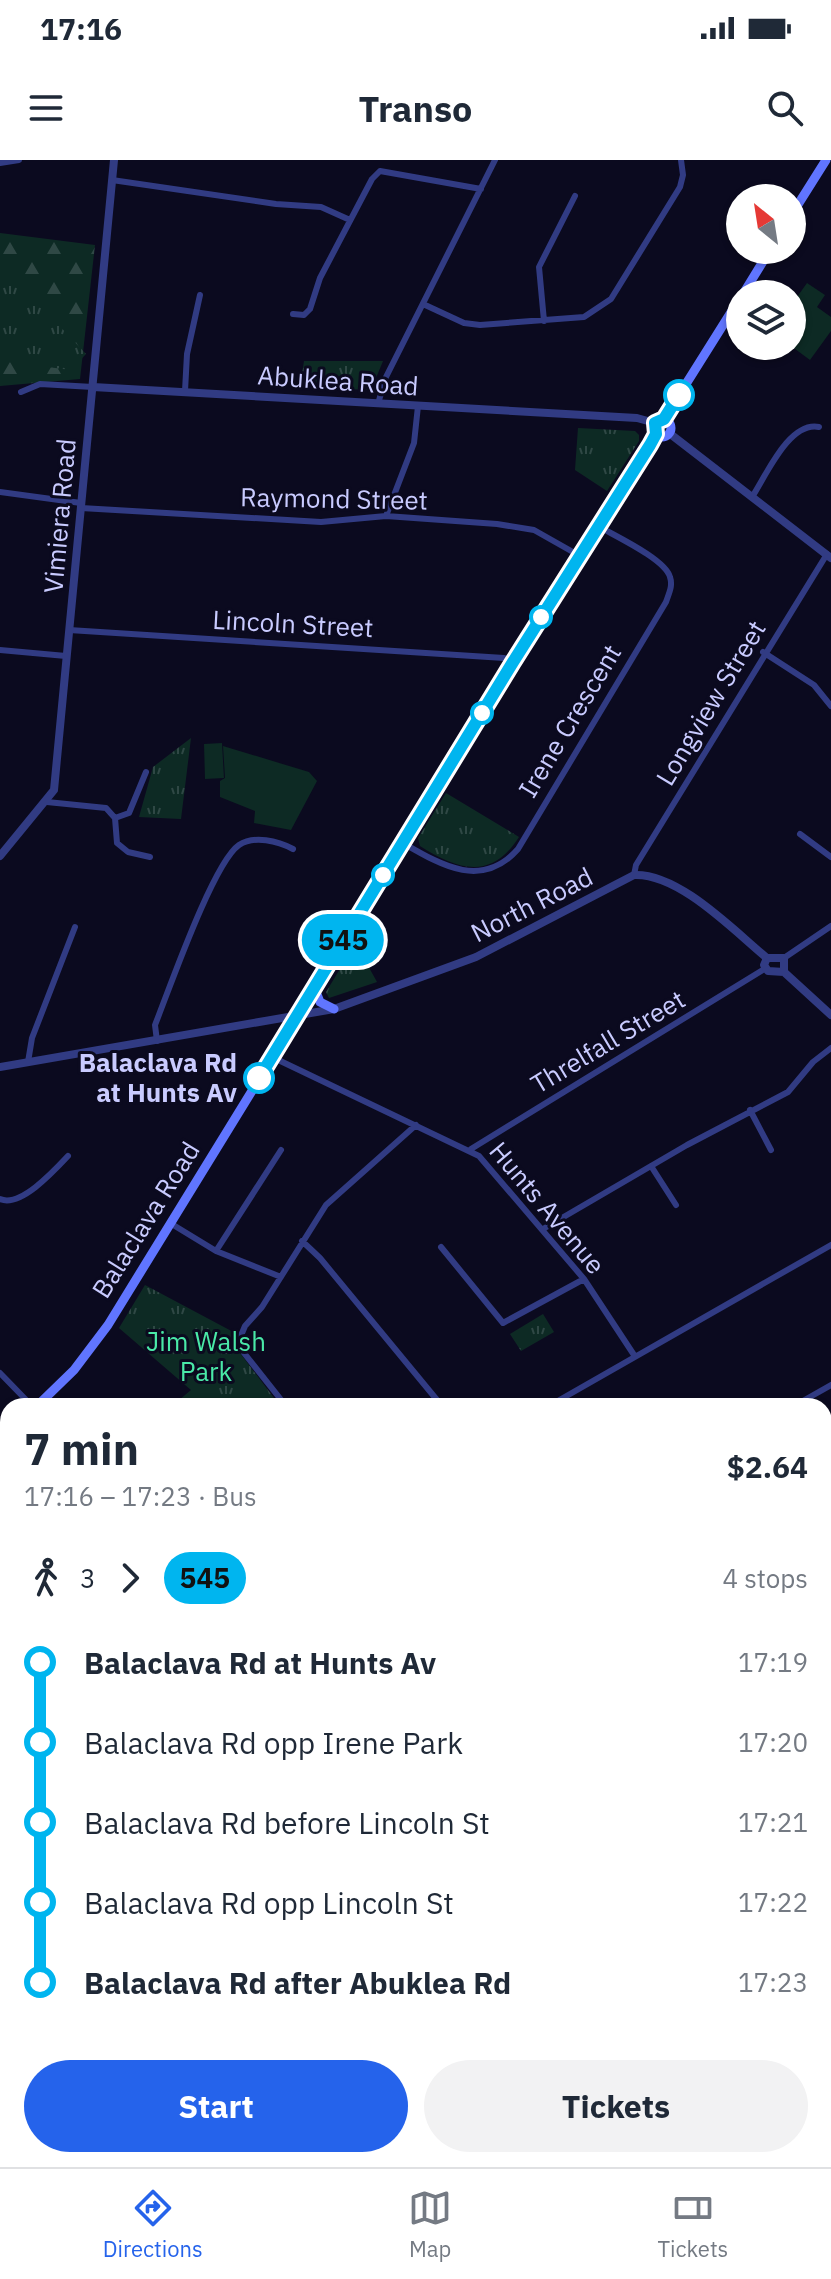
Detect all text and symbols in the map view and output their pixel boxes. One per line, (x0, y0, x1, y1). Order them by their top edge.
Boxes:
text: 17:16 (40, 9, 122, 48)
text: Transo (359, 85, 472, 132)
icon: menu (24, 86, 68, 130)
icon: search (763, 86, 807, 130)
north arrow (726, 184, 806, 264)
map controls (726, 184, 806, 360)
button: layers (726, 280, 806, 360)
street label: Abuklea Road (256, 357, 420, 403)
unlabelled marker (664, 380, 694, 410)
street label: Vimiera Road (35, 437, 83, 595)
street label: Raymond Street (240, 479, 428, 517)
street label: Lincoln Street (212, 602, 374, 644)
unlabelled marker (530, 606, 552, 628)
street label: Longview Street (647, 614, 773, 791)
street label: Irene Crescent (510, 638, 628, 803)
unlabelled marker (471, 702, 493, 724)
street label: North Road (465, 859, 598, 949)
unlabelled marker (372, 864, 394, 886)
line badge: 545 (297, 914, 389, 966)
text: 545 (318, 921, 368, 958)
street label: Threlfall Street (524, 982, 691, 1101)
place label: Balaclava Rd at Hunts Av (79, 1045, 237, 1109)
marker: Balaclava Rd at Hunts Av (244, 1063, 274, 1093)
street label: Hunts Avenue (482, 1134, 613, 1281)
street label: Balaclava Road (84, 1135, 207, 1304)
park label: Jim Walsh Park (146, 1324, 266, 1388)
text: 7 min (24, 1420, 139, 1477)
text: $2.64 (727, 1447, 808, 1486)
text: 17:16 – 17:23 · Bus (24, 1479, 257, 1513)
icon: walk (24, 1556, 68, 1600)
icon: forward (108, 1556, 152, 1600)
text: 545 (180, 1559, 230, 1596)
text: 3 (80, 1561, 96, 1595)
text: 4 stops (722, 1561, 808, 1595)
text: Balaclava Rd at Hunts Av (84, 1643, 436, 1682)
text: 17:19 (738, 1645, 808, 1679)
text: Balaclava Rd opp Irene Park (84, 1723, 463, 1762)
text: 17:20 (738, 1725, 808, 1759)
text: Balaclava Rd before Lincoln St (84, 1803, 490, 1842)
text: 17:21 (738, 1805, 808, 1839)
text: Balaclava Rd opp Lincoln St (84, 1883, 454, 1922)
text: 17:22 (738, 1885, 808, 1919)
text: Balaclava Rd after Abuklea Rd (84, 1963, 511, 2002)
text: 17:23 (738, 1965, 808, 1999)
button: Start (24, 2060, 408, 2152)
button: Tickets (424, 2060, 808, 2152)
tab: Directions (103, 2186, 203, 2263)
tab: Map (408, 2186, 452, 2263)
tab: Tickets (657, 2186, 728, 2263)

